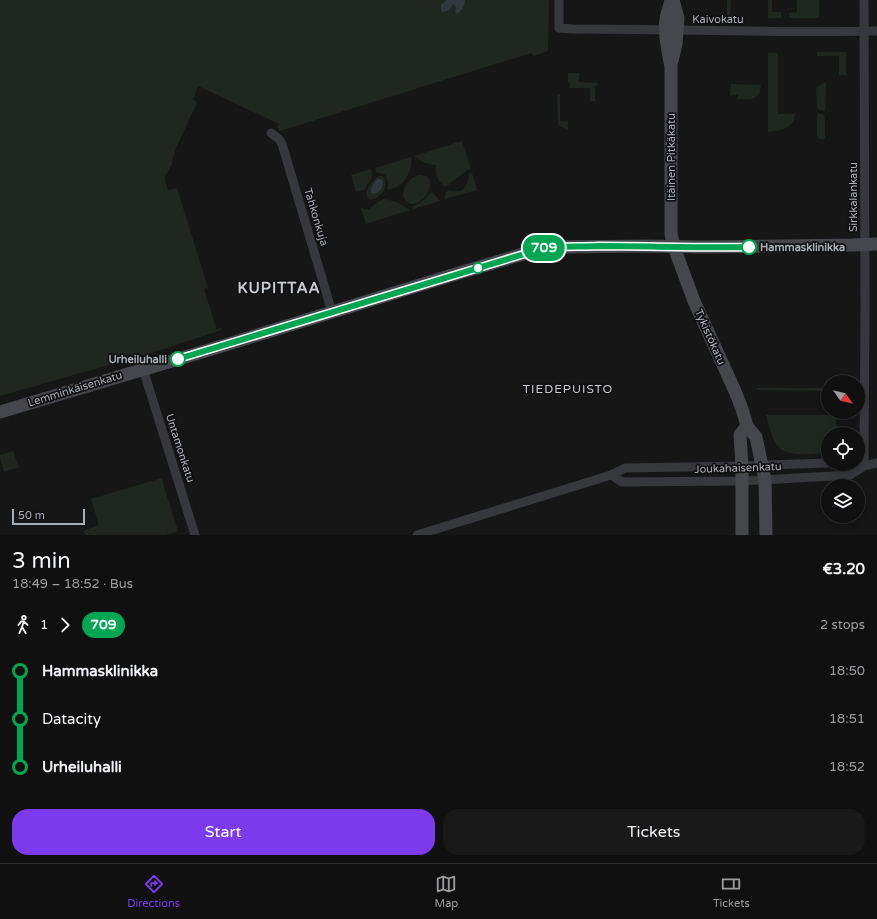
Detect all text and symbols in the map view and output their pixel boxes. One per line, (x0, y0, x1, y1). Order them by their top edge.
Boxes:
street label: Kaivokatu (692, 13, 744, 26)
street label: Itäinen Pitkäkatu (665, 113, 678, 201)
street label: Sirkkalankatu (847, 162, 860, 232)
street label: Tahkonkuja (301, 187, 331, 247)
line badge: 709 (521, 235, 567, 261)
text: 709 (531, 239, 557, 256)
marker: Hammasklinikka (741, 239, 757, 255)
place label: Hammasklinikka (760, 241, 845, 254)
unlabelled marker (472, 262, 484, 274)
district label: KUPITTAA (237, 279, 321, 297)
street label: Tykistökatu (692, 307, 728, 367)
marker: Urheiluhalli (170, 351, 186, 367)
place label: Urheiluhalli (108, 353, 167, 366)
street label: Lemminkäisenkatu (26, 368, 124, 410)
north arrow (821, 375, 865, 419)
map controls (821, 375, 865, 523)
district label: TIEDEPUISTO (523, 382, 613, 396)
street label: Untamonkatu (163, 412, 197, 484)
button: locate (821, 427, 865, 471)
street label: Joukahaisenkatu (694, 460, 782, 476)
button: layers (821, 479, 865, 523)
scale bar (12, 507, 85, 526)
text: 50 m (18, 509, 45, 522)
text: 3 min (12, 548, 71, 574)
text: €3.20 (823, 560, 865, 578)
text: 18:49 – 18:52 · Bus (12, 576, 133, 592)
icon: walk (12, 614, 34, 636)
icon: forward (54, 614, 76, 636)
text: 709 (90, 616, 117, 633)
text: 1 (40, 617, 48, 633)
text: 2 stops (820, 617, 865, 633)
text: Hammasklinikka (42, 662, 158, 680)
text: 18:50 (829, 663, 865, 679)
text: Datacity (42, 710, 101, 728)
text: 18:51 (829, 711, 865, 727)
text: Urheiluhalli (42, 758, 122, 776)
text: 18:52 (829, 759, 865, 775)
button: Start (12, 809, 435, 855)
button: Tickets (443, 809, 865, 855)
tab: Directions (127, 873, 180, 910)
tab: Map (435, 873, 458, 910)
tab: Tickets (713, 873, 750, 910)

